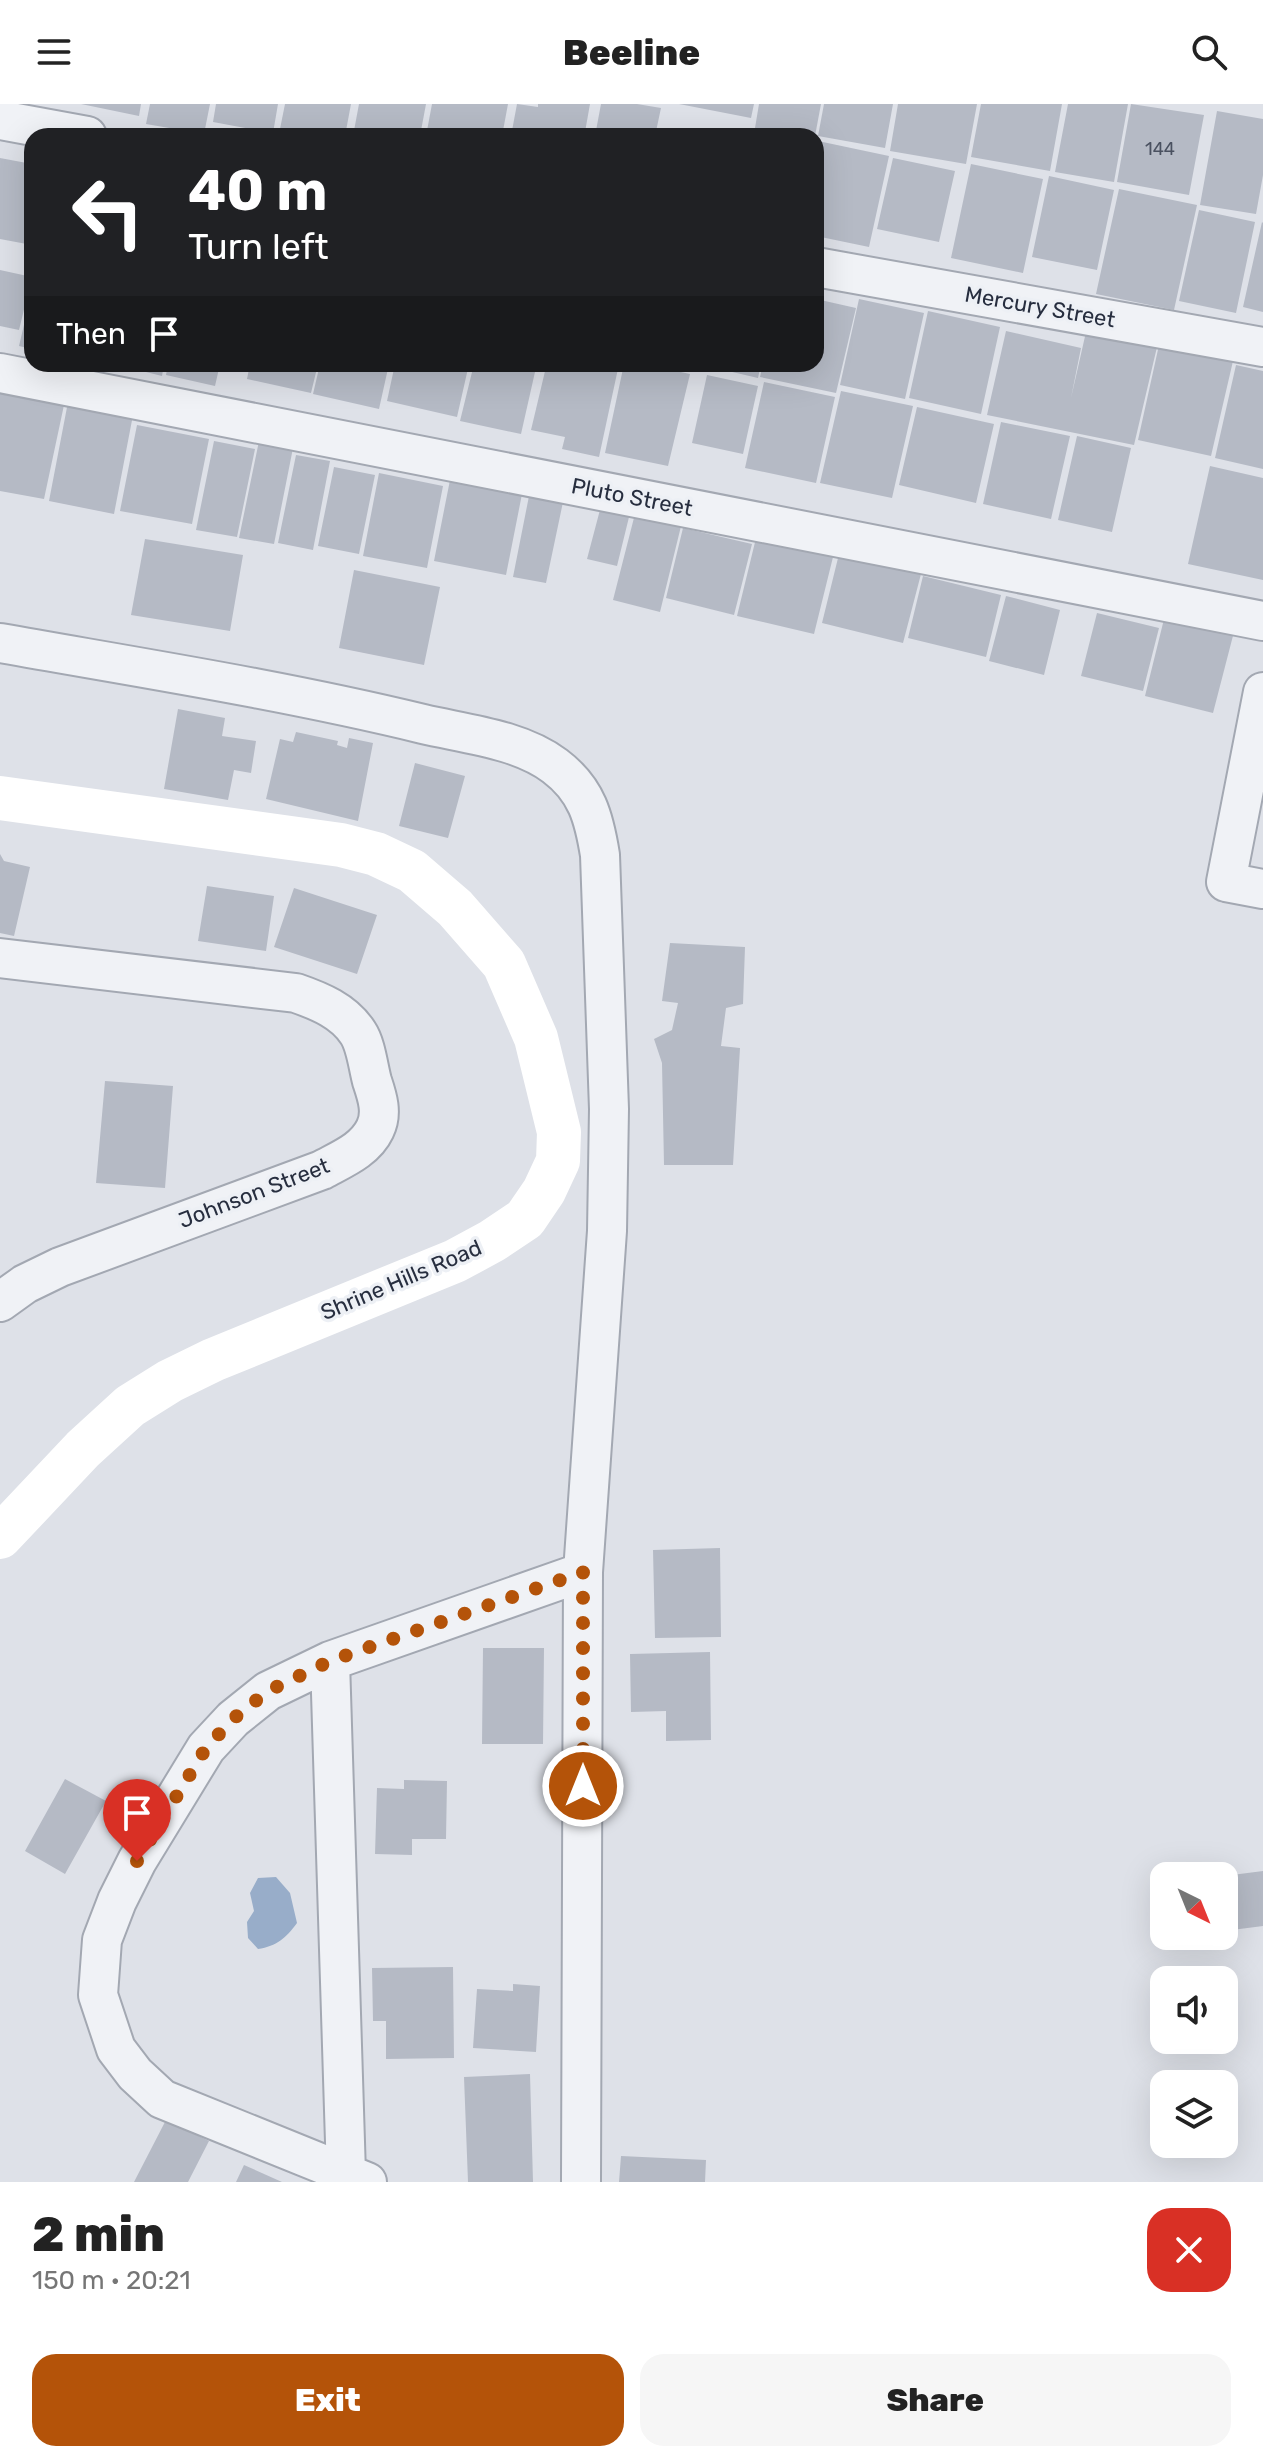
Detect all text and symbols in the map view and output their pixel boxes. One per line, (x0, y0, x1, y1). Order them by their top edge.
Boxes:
icon: menu (32, 30, 76, 74)
icon: search (1187, 30, 1231, 74)
text: Beeline (563, 31, 700, 74)
house number: 144 (1145, 138, 1175, 160)
text: 40 m (188, 158, 328, 224)
icon: left (56, 160, 160, 264)
text: Turn left (188, 225, 329, 268)
street label: Mercury Street (963, 280, 1118, 334)
icon: arrive (142, 312, 186, 356)
text: Then (56, 316, 126, 352)
street label: Pluto Street (569, 472, 695, 522)
street label: Johnson Street (175, 1152, 334, 1234)
street label: Shrine Hills Road (316, 1234, 486, 1326)
position arrow (541, 1744, 625, 1828)
pin (103, 1779, 171, 1861)
icon: arrive (115, 1791, 159, 1835)
north arrow (1150, 1862, 1238, 1950)
map controls (1150, 1862, 1238, 2158)
button: sound (1150, 1966, 1238, 2054)
button: layers (1150, 2070, 1238, 2158)
text: 2 min (32, 2206, 165, 2263)
button: close (1147, 2208, 1231, 2292)
text: 150 m · 20:21 (32, 2265, 191, 2296)
button: Exit (32, 2354, 624, 2446)
button: Share (640, 2354, 1231, 2446)

